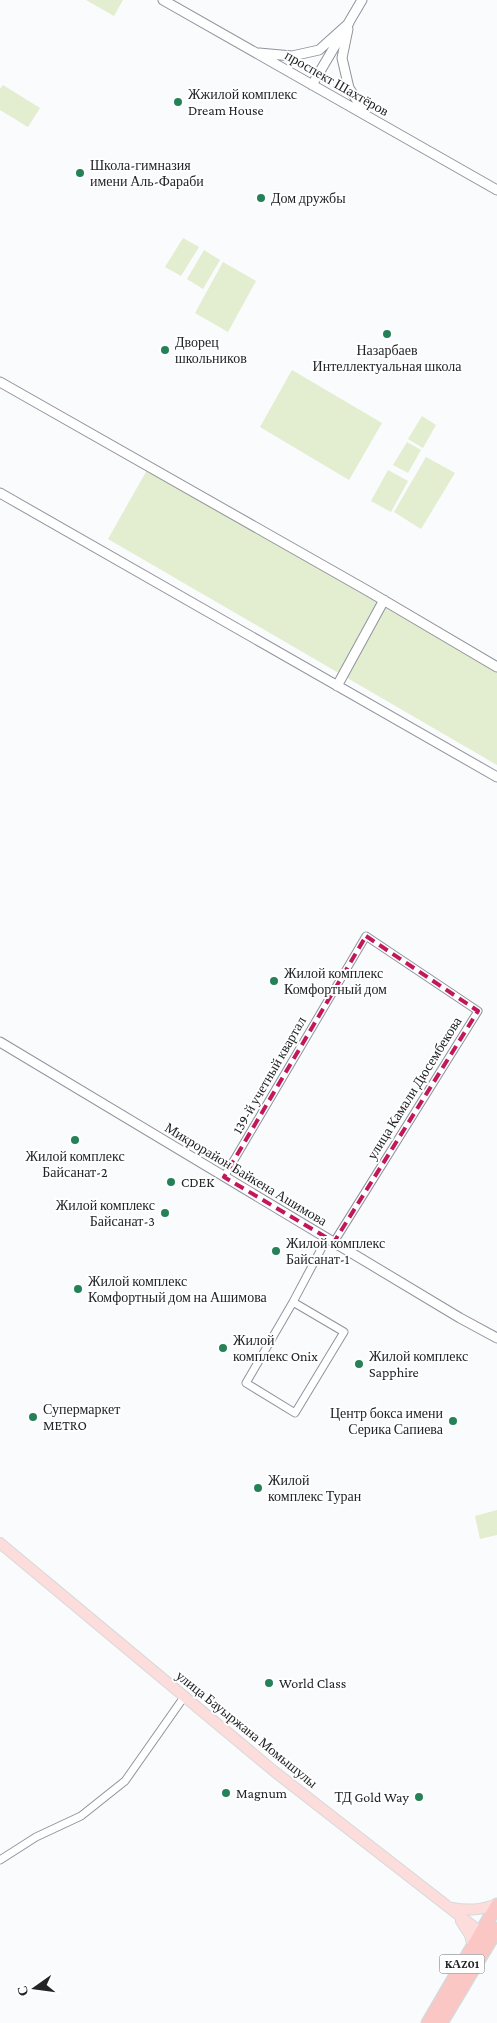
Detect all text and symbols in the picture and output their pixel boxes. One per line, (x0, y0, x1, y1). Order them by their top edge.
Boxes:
street label: проспект Шахтёров (282, 47, 392, 119)
place label: Жжилой комплекс Dream House (188, 86, 297, 118)
marker: Жжилой комплекс Dream House (172, 96, 184, 108)
place label: Школа-гимназия имени Аль-Фараби (90, 157, 204, 189)
marker: Школа-гимназия имени Аль-Фараби (74, 167, 86, 179)
place label: Дом дружбы (271, 190, 346, 206)
marker: Дом дружбы (255, 192, 267, 204)
marker: Назарбаев Интеллектуальная школа (381, 328, 393, 340)
place label: Дворец школьников (175, 334, 247, 366)
place label: Назарбаев Интеллектуальная школа (313, 342, 462, 374)
marker: Дворец школьников (159, 344, 171, 356)
place label: Жилой комплекс Комфортный дом (284, 965, 387, 997)
marker: Жилой комплекс Комфортный дом (268, 975, 280, 987)
street label: 139-й учетный квартал (229, 1013, 309, 1137)
street label: улица Камали Дюсембекова (363, 1013, 465, 1162)
street label: Микрорайон Байкена Ашимова (162, 1119, 331, 1229)
marker: Жилой комплекс Байсанат-2 (69, 1134, 81, 1146)
place label: Жилой комплекс Байсанат-2 (25, 1148, 125, 1180)
place label: CDEK (181, 1174, 215, 1190)
marker: CDEK (165, 1176, 177, 1188)
place label: Жилой комплекс Байсанат-3 (56, 1197, 155, 1229)
marker: Жилой комплекс Байсанат-3 (159, 1207, 171, 1219)
place label: Жилой комплекс Байсанат-1 (286, 1235, 385, 1267)
marker: Жилой комплекс Байсанат-1 (270, 1245, 282, 1257)
place label: Жилой комплекс Комфортный дом на Ашимова (88, 1273, 268, 1305)
marker: Жилой комплекс Комфортный дом на Ашимова (72, 1283, 84, 1295)
place label: Жилой комплекс Onix (233, 1332, 318, 1364)
marker: Жилой комплекс Onix (217, 1342, 229, 1354)
place label: Жилой комплекс Sapphire (369, 1348, 468, 1380)
marker: Жилой комплекс Sapphire (353, 1358, 365, 1370)
place label: Супермаркет METRO (43, 1401, 120, 1433)
place label: Центр бокса имени Серика Сапиева (330, 1405, 444, 1437)
marker: Супермаркет METRO (27, 1411, 39, 1423)
marker: Центр бокса имени Серика Сапиева (447, 1415, 459, 1427)
place label: Жилой комплекс Туран (268, 1472, 362, 1504)
marker: Жилой комплекс Туран (252, 1482, 264, 1494)
street label: улица Бауыржана Момышулы (173, 1667, 321, 1791)
place label: World Class (279, 1675, 346, 1691)
marker: World Class (263, 1677, 275, 1689)
place label: Magnum (236, 1785, 287, 1801)
marker: Magnum (220, 1787, 232, 1799)
place label: ТД Gold Way (335, 1789, 410, 1805)
marker: ТД Gold Way (413, 1791, 425, 1803)
road number: KАZ01 (440, 1955, 484, 1974)
north arrow (10, 1963, 60, 2013)
text: С (13, 1984, 31, 1998)

